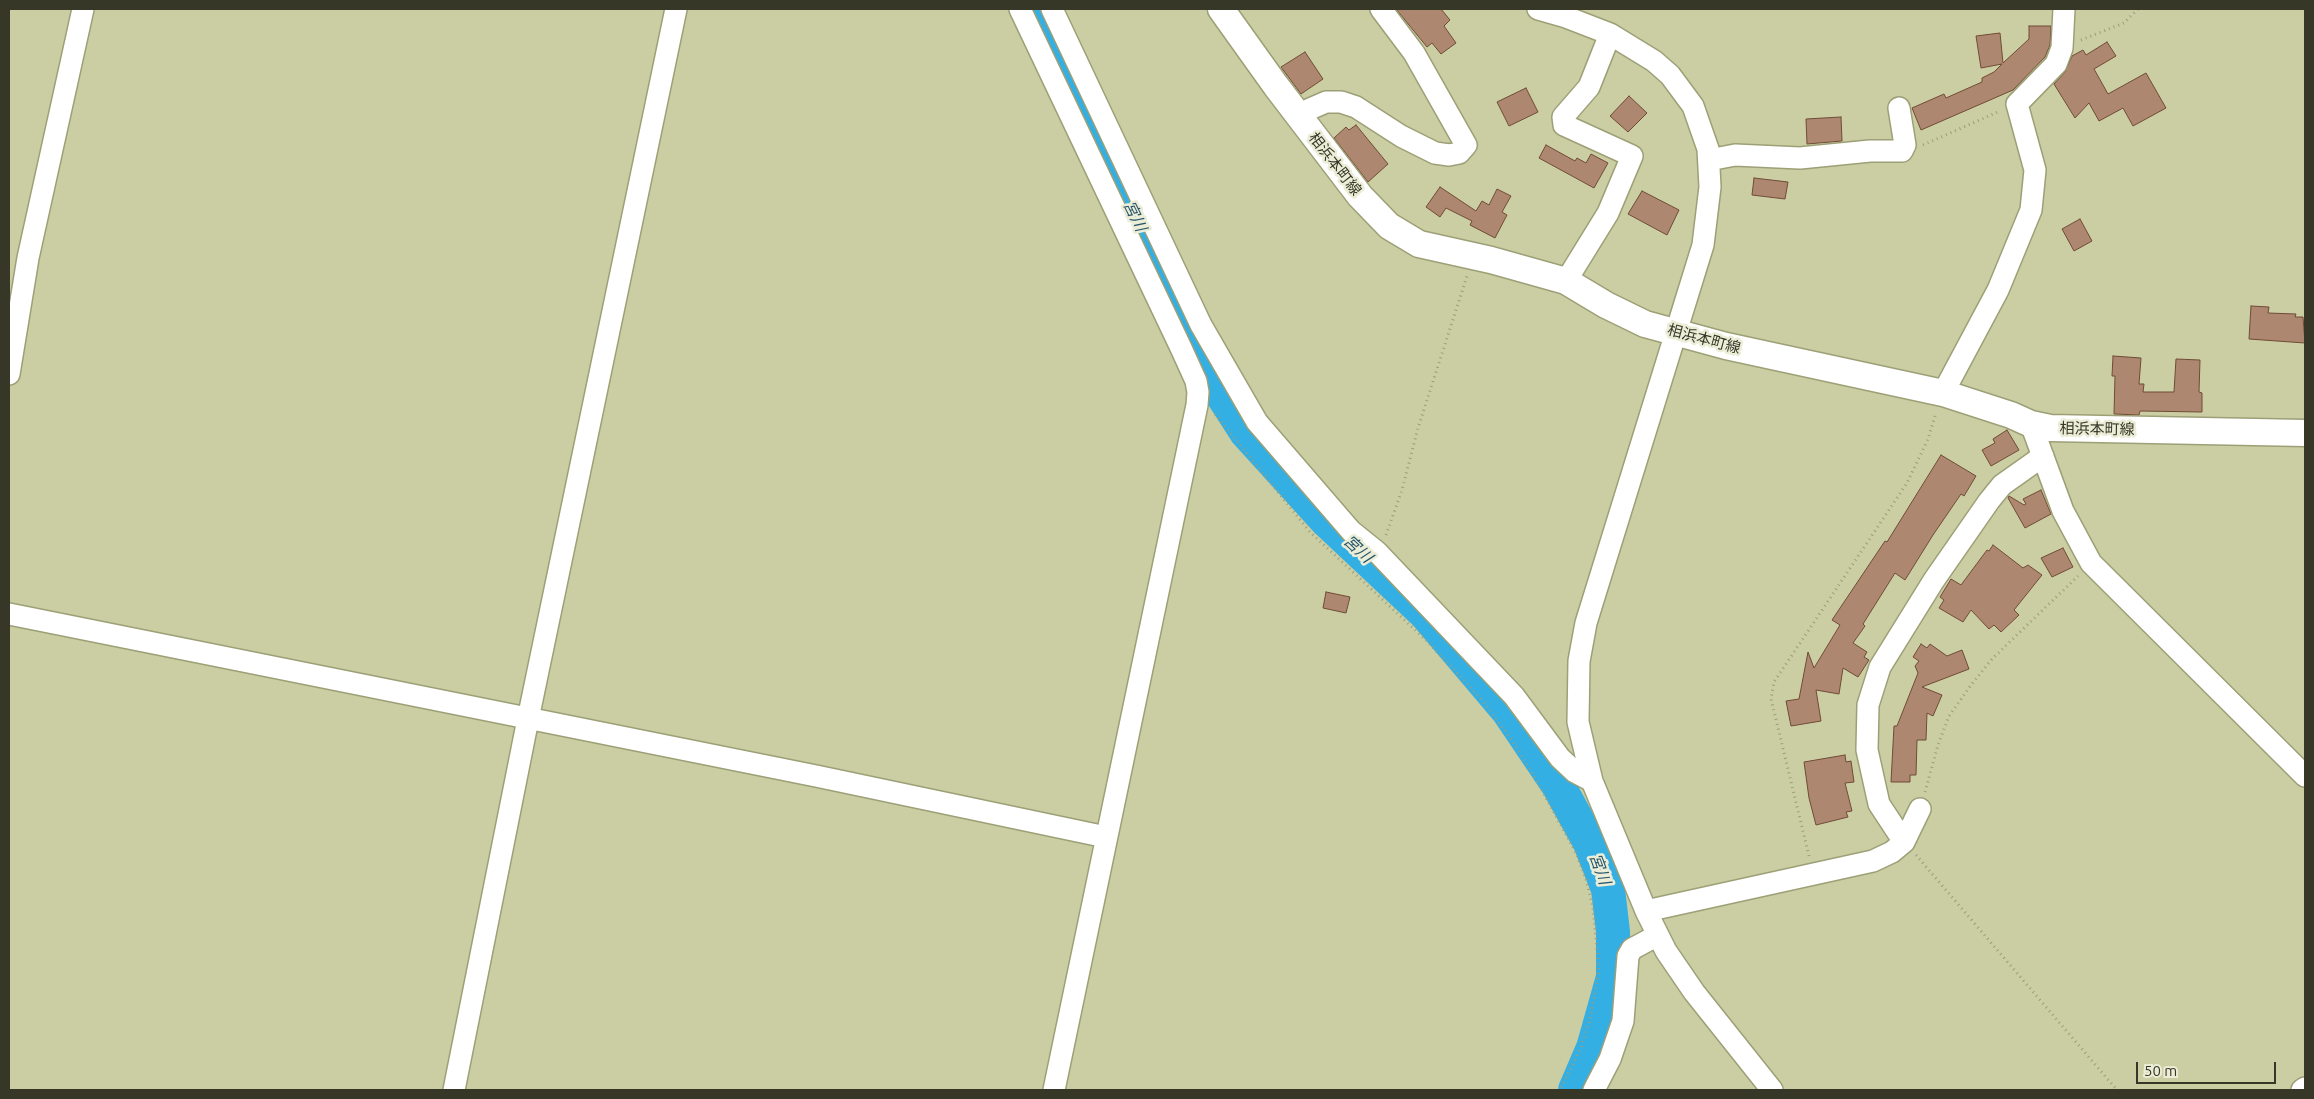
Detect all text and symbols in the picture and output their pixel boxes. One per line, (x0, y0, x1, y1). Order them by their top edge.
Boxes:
street label: 相浜本町線 (1305, 129, 1365, 199)
water label: 宮川 (1119, 197, 1151, 235)
street label: 相浜本町線 (1665, 321, 1743, 357)
street label: 相浜本町線 (2059, 419, 2135, 439)
water label: 宮川 (1340, 531, 1376, 567)
water label: 宮川 (1586, 851, 1614, 887)
scale bar (2139, 1052, 2279, 1084)
text: 50 m (2144, 1062, 2177, 1079)

